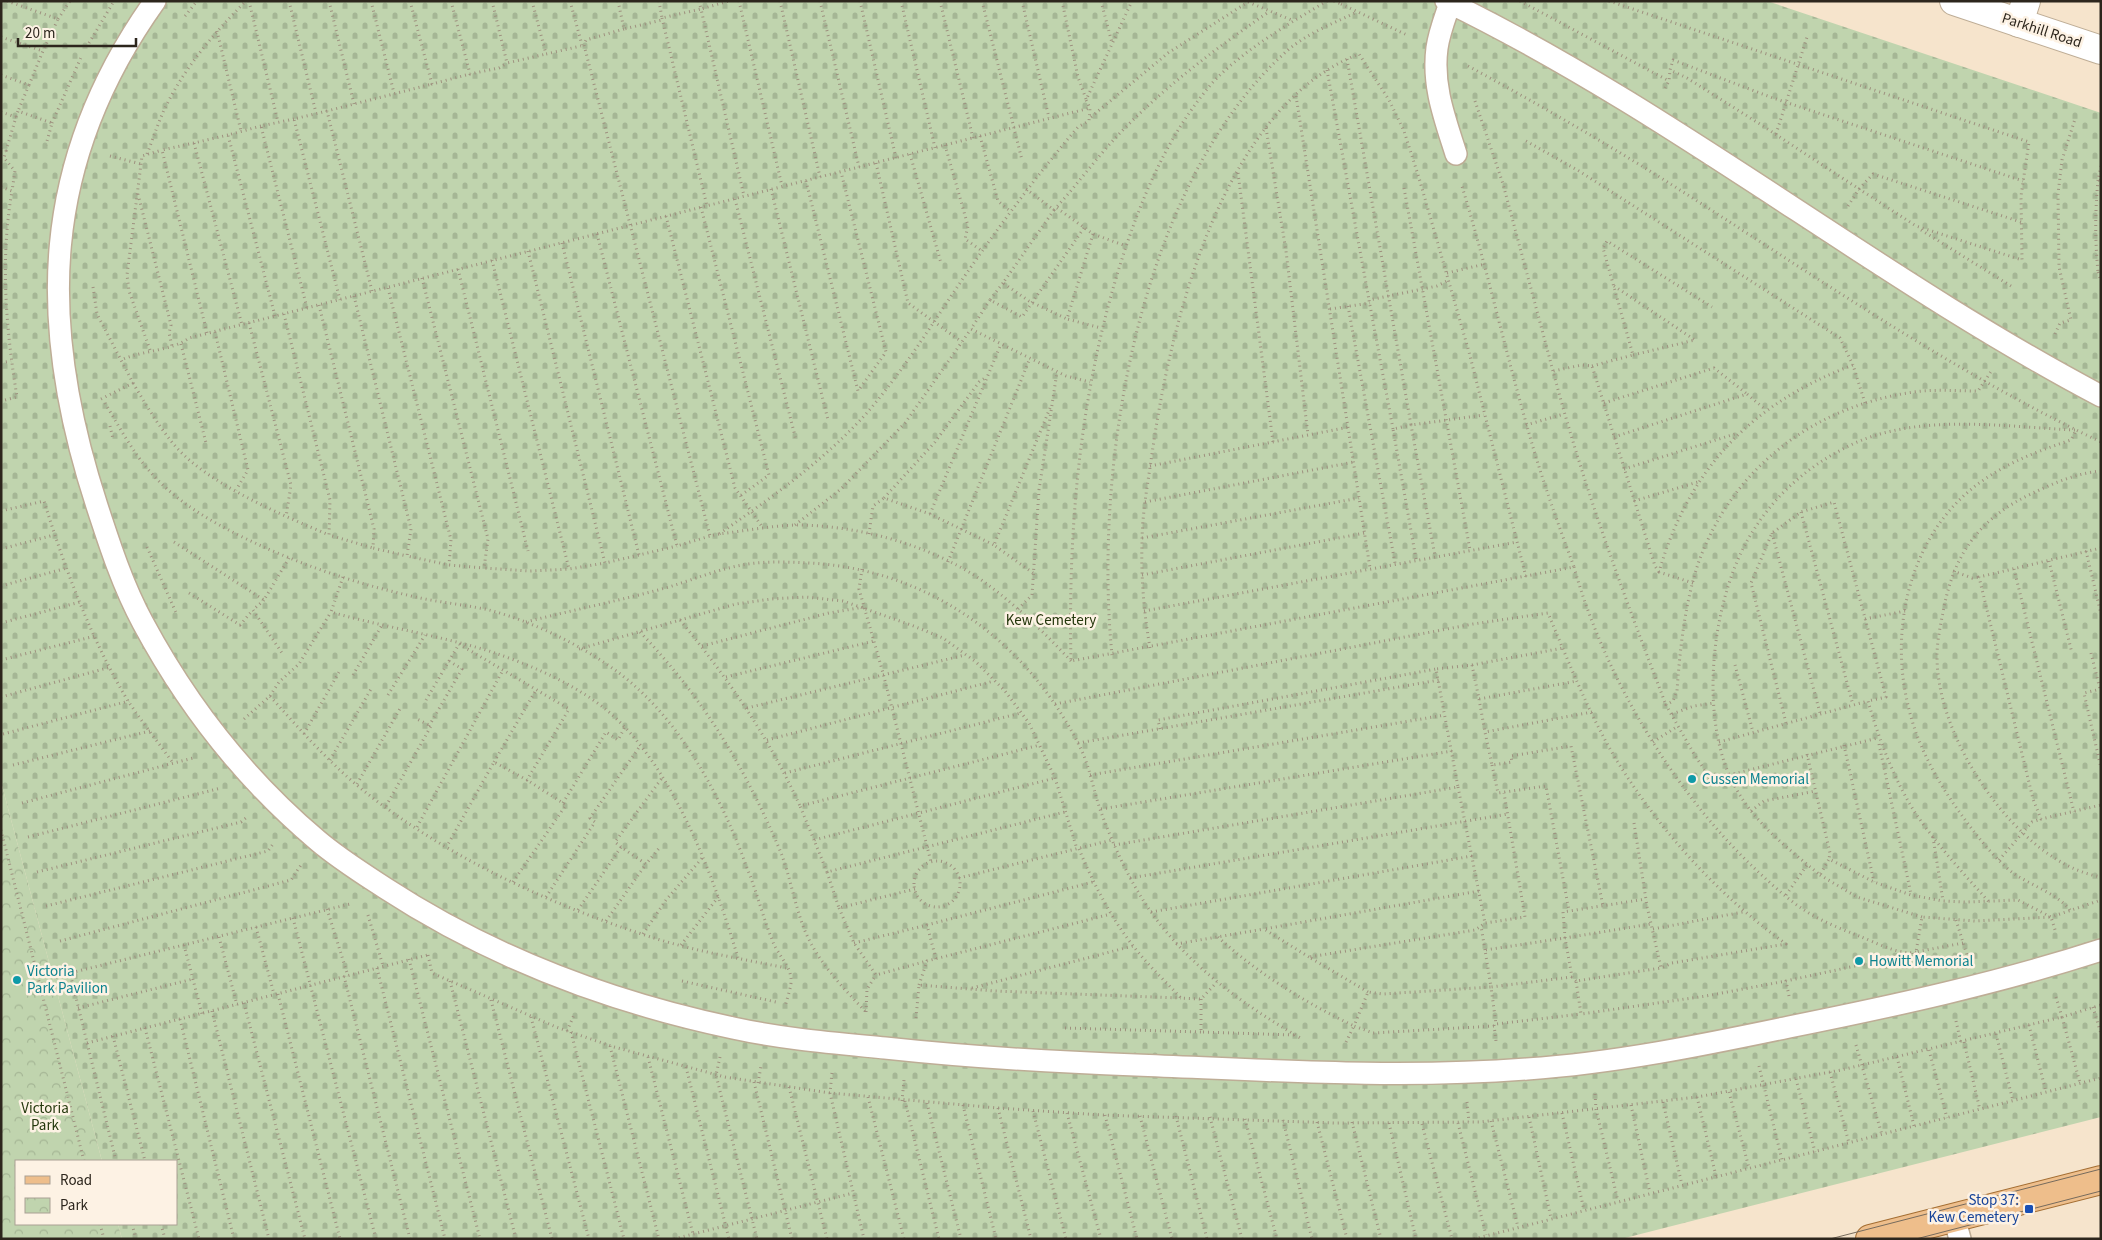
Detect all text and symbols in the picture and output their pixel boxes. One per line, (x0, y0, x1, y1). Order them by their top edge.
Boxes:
street label: Parkhill Road (1999, 8, 2084, 53)
scale bar (18, 15, 135, 47)
text: 20 m (25, 23, 55, 44)
park label: Kew Cemetery (1006, 610, 1096, 631)
place label: Cussen Memorial (1702, 769, 1809, 790)
marker: Cussen Memorial (1686, 773, 1698, 785)
place label: Howitt Memorial (1869, 951, 1974, 972)
marker: Howitt Memorial (1853, 955, 1865, 967)
place label: Victoria Park Pavilion (27, 961, 108, 999)
marker: Victoria Park Pavilion (11, 974, 23, 986)
park label: Victoria Park (21, 1098, 69, 1136)
legend (15, 1160, 178, 1225)
text: Road (60, 1170, 92, 1191)
place label: Stop 37: Kew Cemetery (1928, 1190, 2019, 1228)
text: Park (60, 1195, 89, 1216)
marker: Stop 37: Kew Cemetery (2023, 1203, 2035, 1215)

